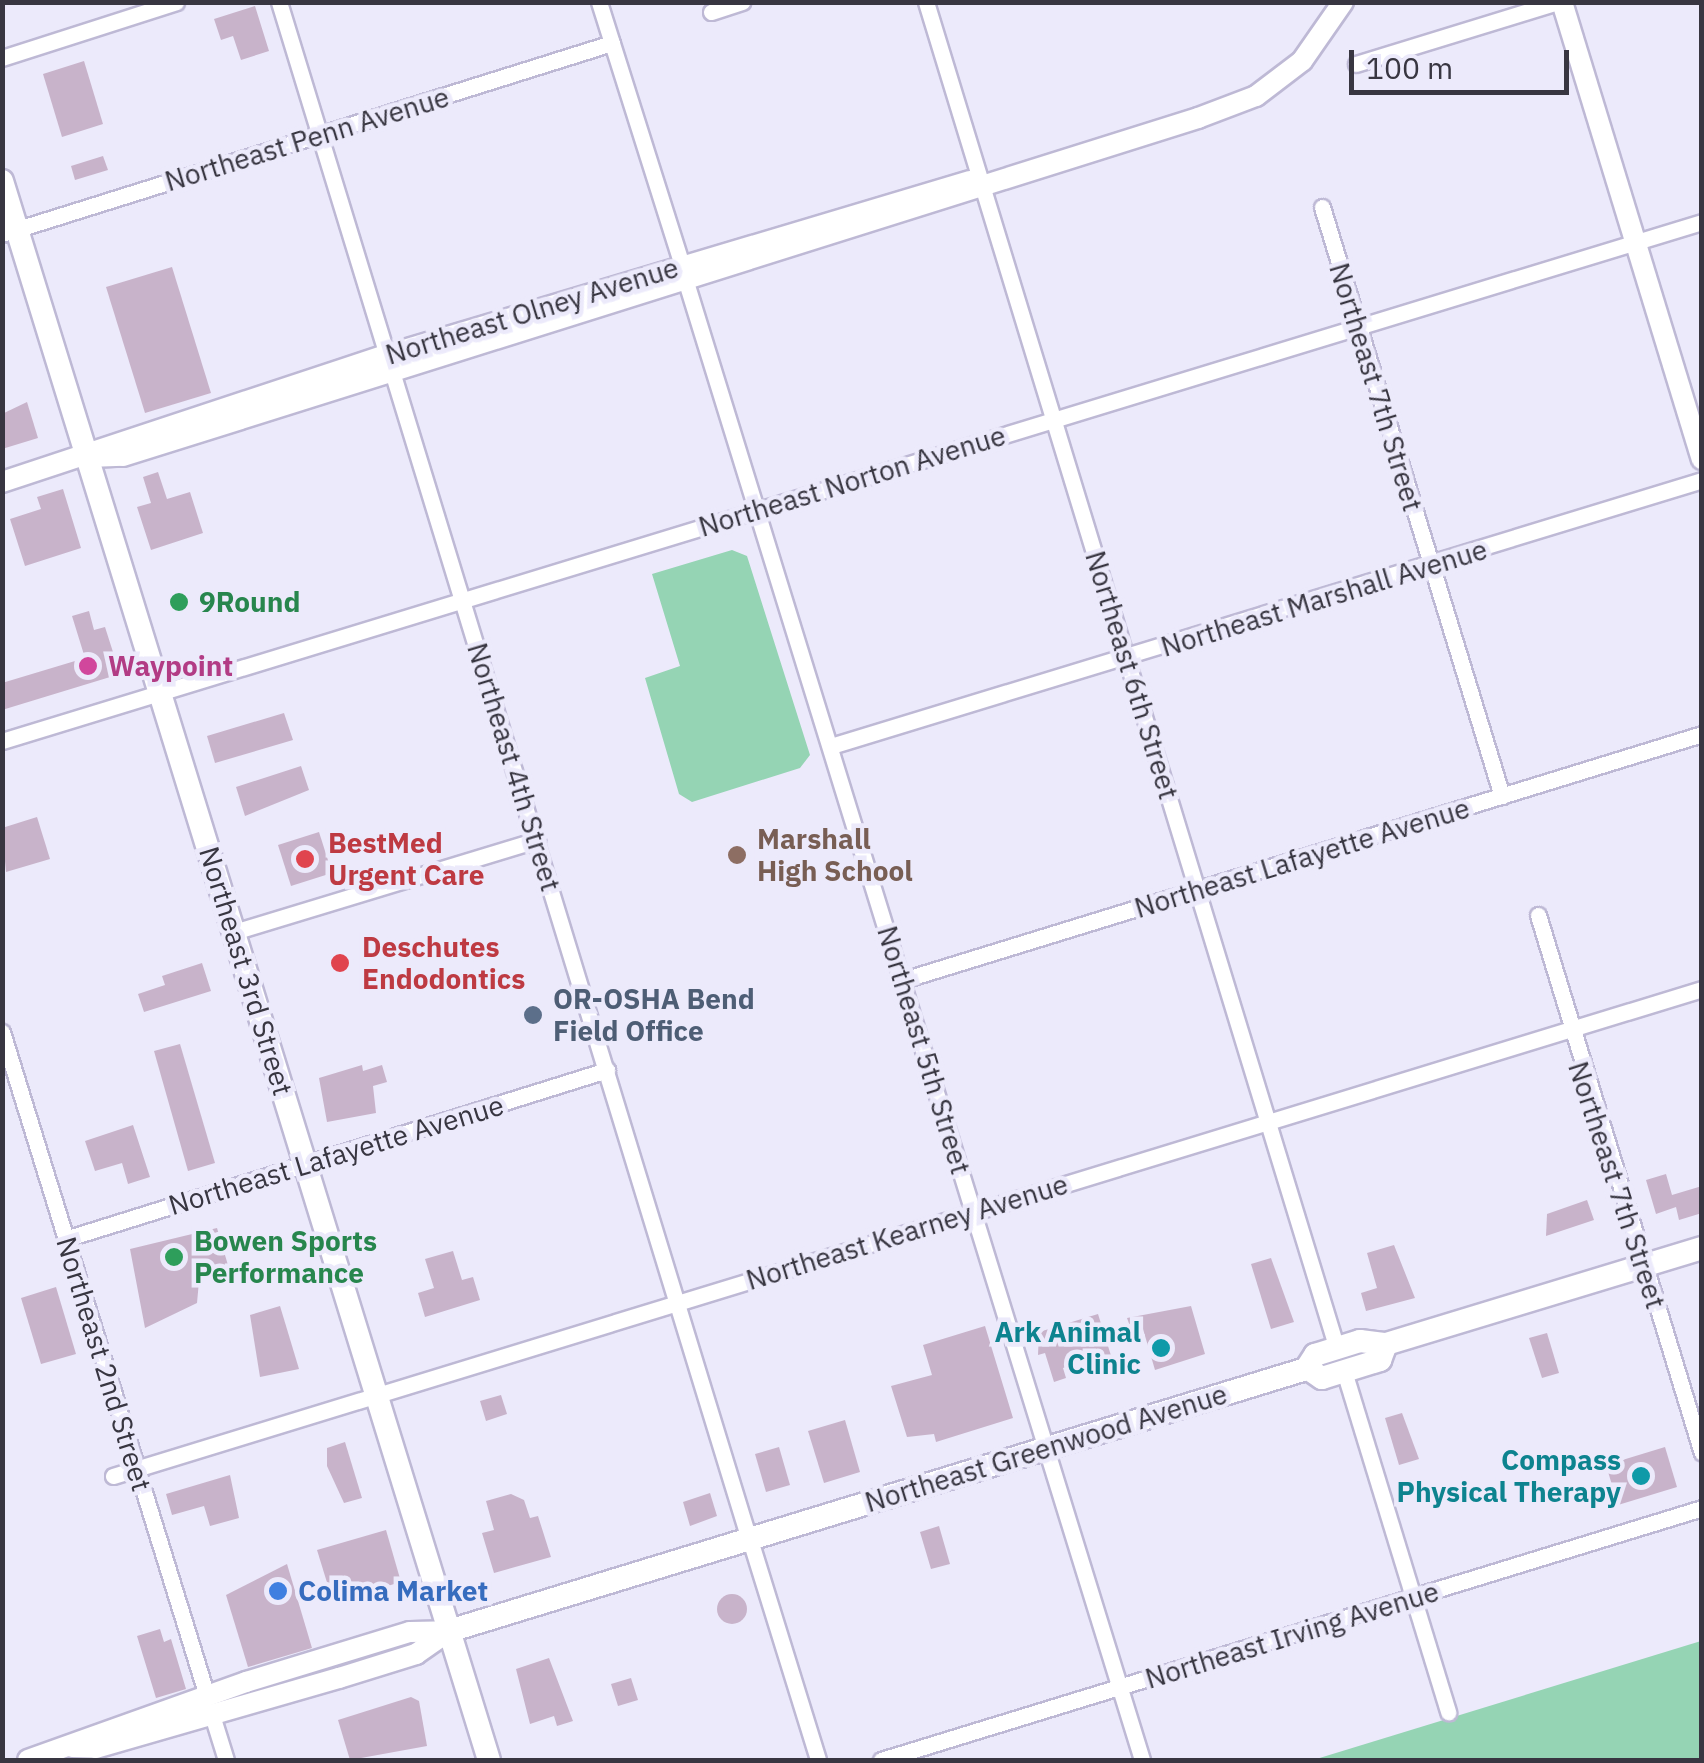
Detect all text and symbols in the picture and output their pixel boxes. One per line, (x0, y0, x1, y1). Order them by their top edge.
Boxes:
scale bar (1354, 30, 1574, 92)
text: 100 m (1366, 48, 1453, 87)
street label: Northeast Penn Avenue (161, 80, 453, 198)
street label: Northeast Olney Avenue (382, 250, 682, 372)
street label: Northeast 7th Street (1322, 259, 1430, 515)
street label: Northeast Norton Avenue (695, 418, 1009, 544)
street label: Northeast Marshall Avenue (1157, 532, 1491, 664)
street label: Northeast 6th Street (1078, 547, 1186, 803)
place label: 9Round (199, 585, 300, 619)
marker: 9Round (168, 591, 190, 613)
street label: Northeast 4th Street (460, 639, 568, 895)
place label: Waypoint (108, 649, 233, 683)
marker: Waypoint (77, 655, 99, 677)
street label: Northeast Lafayette Avenue (1130, 791, 1474, 925)
place label: Marshall High School (757, 822, 913, 888)
place label: BestMed Urgent Care (328, 826, 484, 892)
street label: Northeast 3rd Street (192, 843, 300, 1099)
marker: Marshall High School (726, 844, 748, 866)
marker: BestMed Urgent Care (292, 846, 318, 872)
street label: Northeast 5th Street (870, 922, 978, 1178)
place label: Deschutes Endodontics (362, 930, 525, 996)
marker: Deschutes Endodontics (327, 950, 353, 976)
place label: OR-OSHA Bend Field Office (553, 982, 755, 1048)
marker: OR-OSHA Bend Field Office (522, 1004, 544, 1026)
street label: Northeast 7th Street (1561, 1057, 1673, 1313)
street label: Northeast Lafayette Avenue (164, 1088, 508, 1222)
street label: Northeast Kearney Avenue (742, 1167, 1072, 1297)
place label: Bowen Sports Performance (194, 1224, 377, 1290)
street label: Northeast 2nd Street (49, 1233, 159, 1495)
marker: Bowen Sports Performance (163, 1246, 185, 1268)
place label: Ark Animal Clinic (994, 1315, 1141, 1381)
marker: Ark Animal Clinic (1150, 1337, 1172, 1359)
street label: Northeast Greenwood Avenue (861, 1377, 1231, 1519)
place label: Compass Physical Therapy (1397, 1443, 1621, 1509)
marker: Compass Physical Therapy (1630, 1465, 1652, 1487)
place label: Colima Market (298, 1574, 488, 1608)
street label: Northeast Irving Avenue (1141, 1574, 1443, 1696)
marker: Colima Market (267, 1580, 289, 1602)

